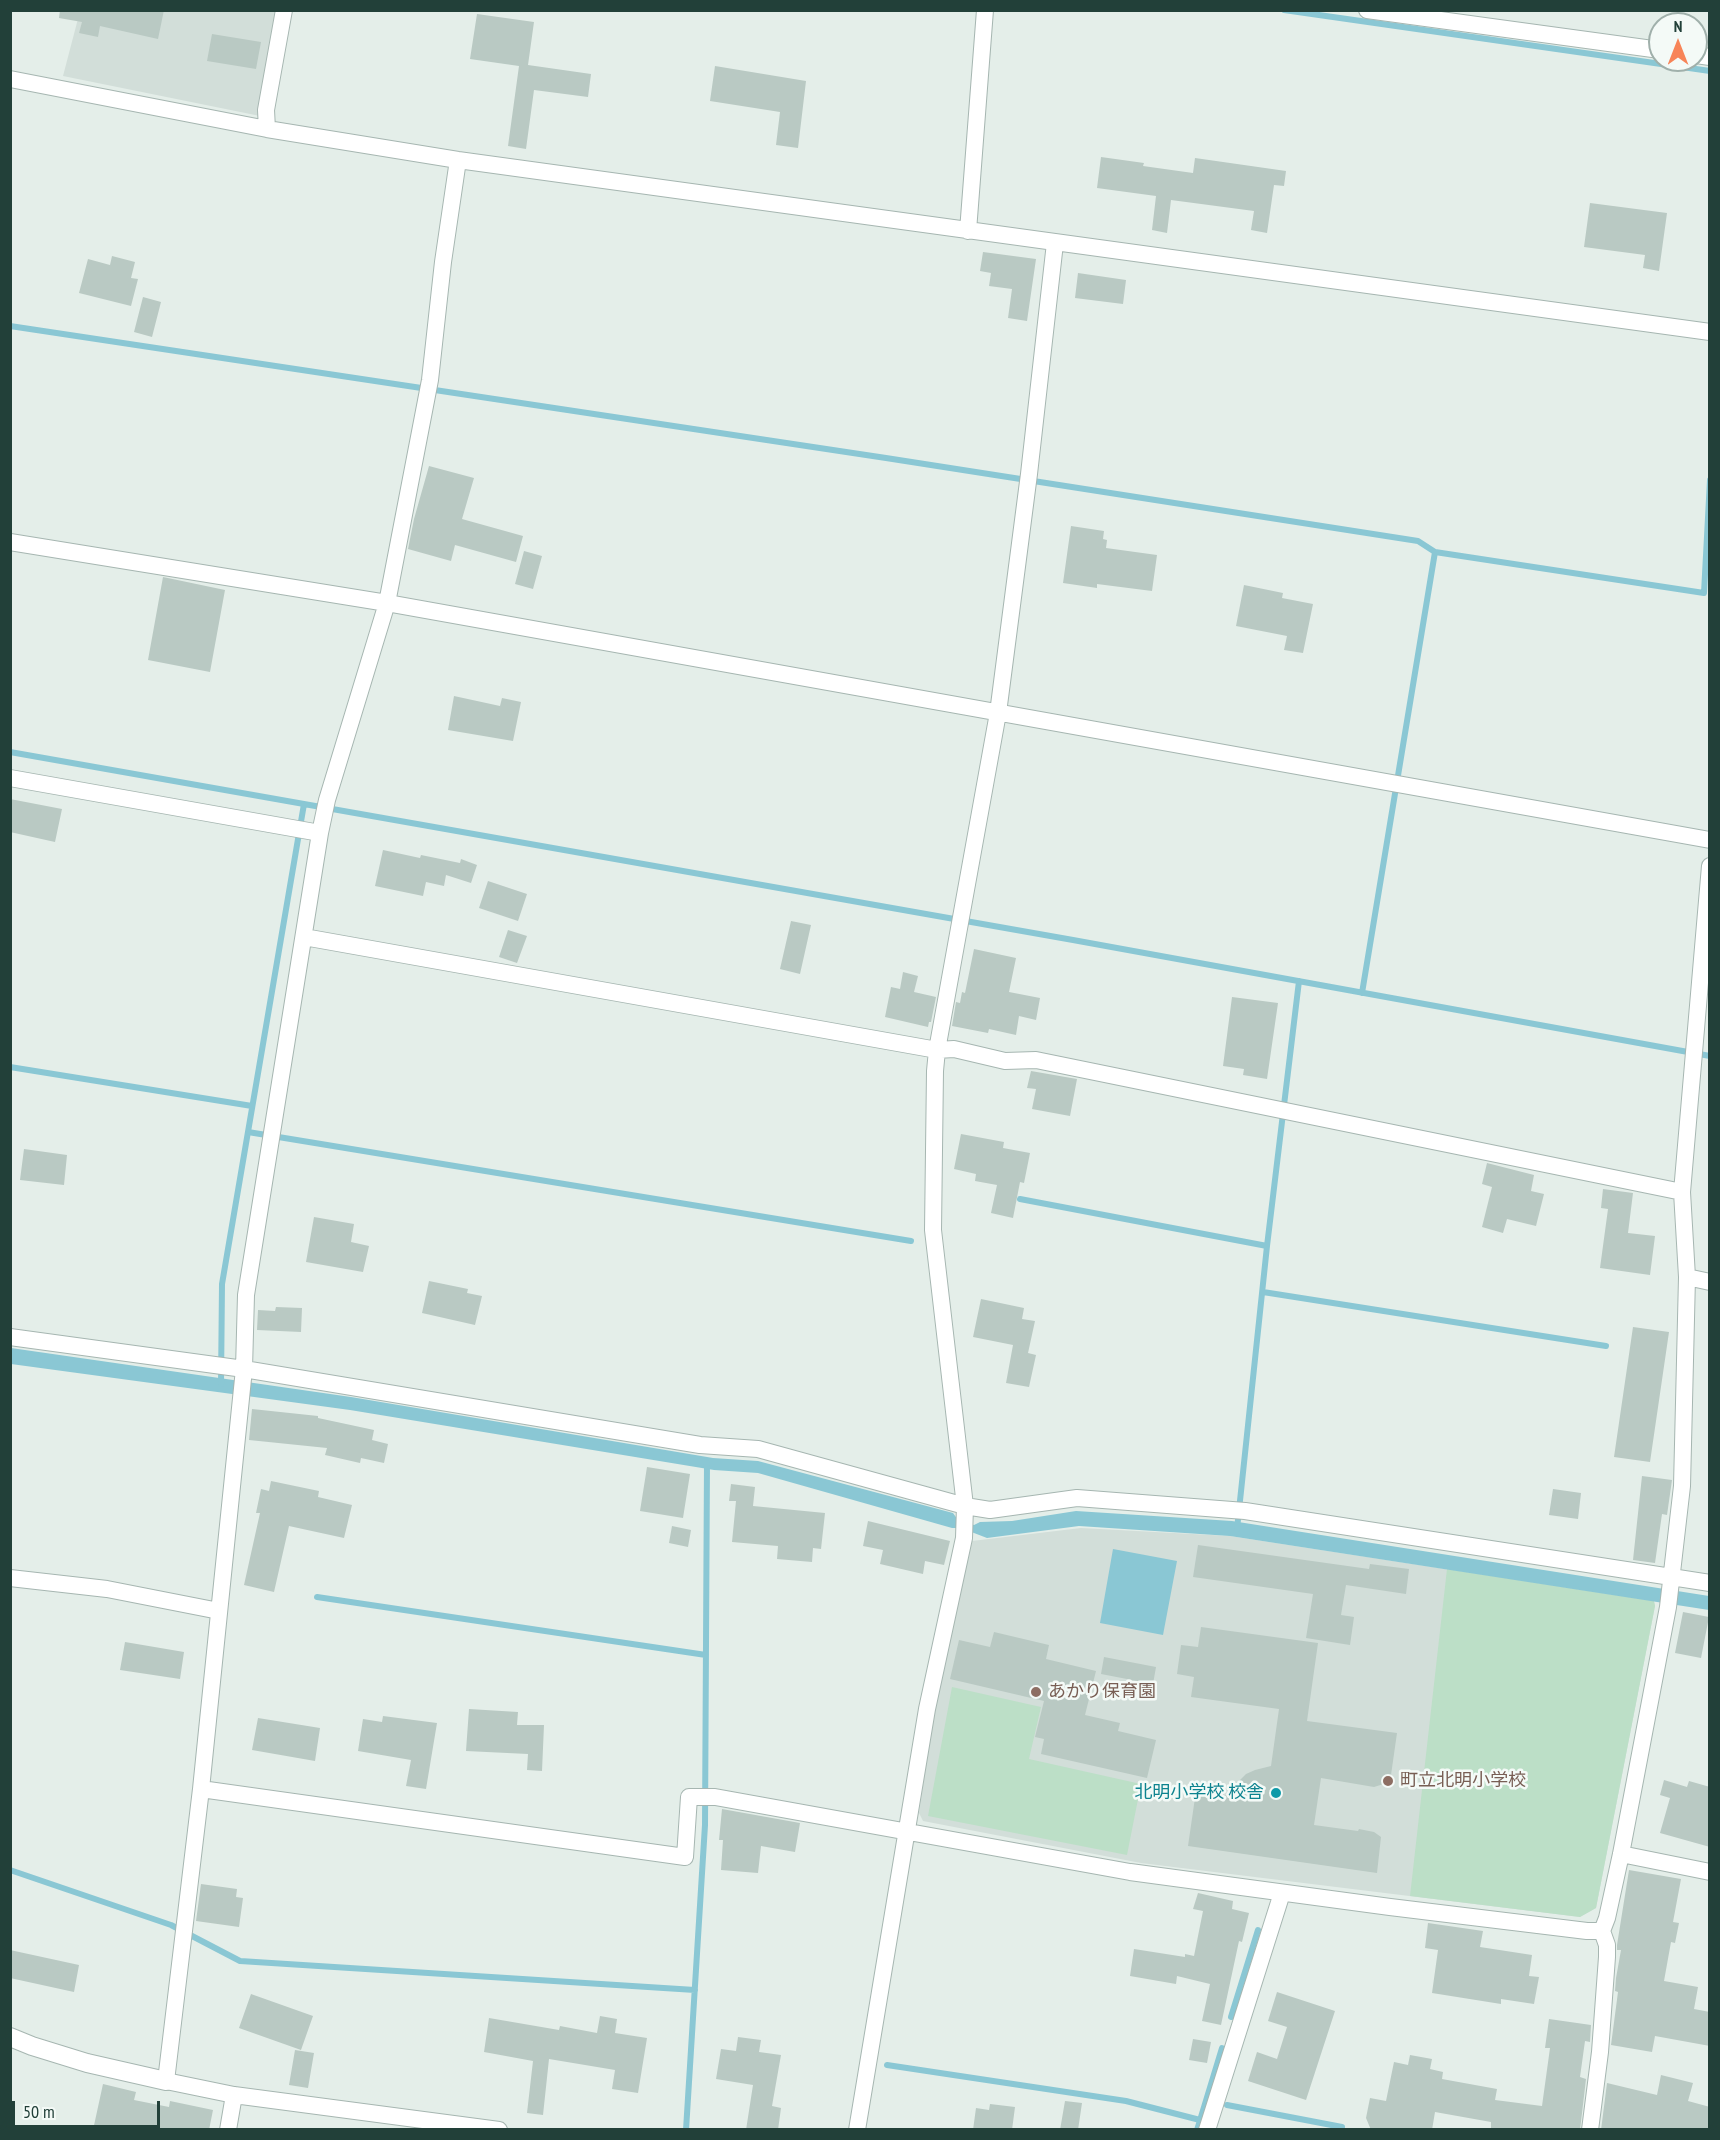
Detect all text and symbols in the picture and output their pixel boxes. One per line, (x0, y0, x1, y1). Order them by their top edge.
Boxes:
north arrow (1648, 12, 1708, 72)
text: N (1674, 16, 1682, 36)
place label: あかり保育園 (1048, 1681, 1156, 1703)
marker: あかり保育園 (1029, 1685, 1043, 1699)
place label: 町立北明小学校 (1400, 1770, 1526, 1792)
marker: 町立北明小学校 (1381, 1774, 1395, 1788)
place label: 北明小学校 校舎 (1134, 1782, 1264, 1804)
marker: 北明小学校 校舎 (1269, 1786, 1283, 1800)
scale bar (15, 2089, 164, 2127)
text: 50 m (23, 2100, 55, 2123)

